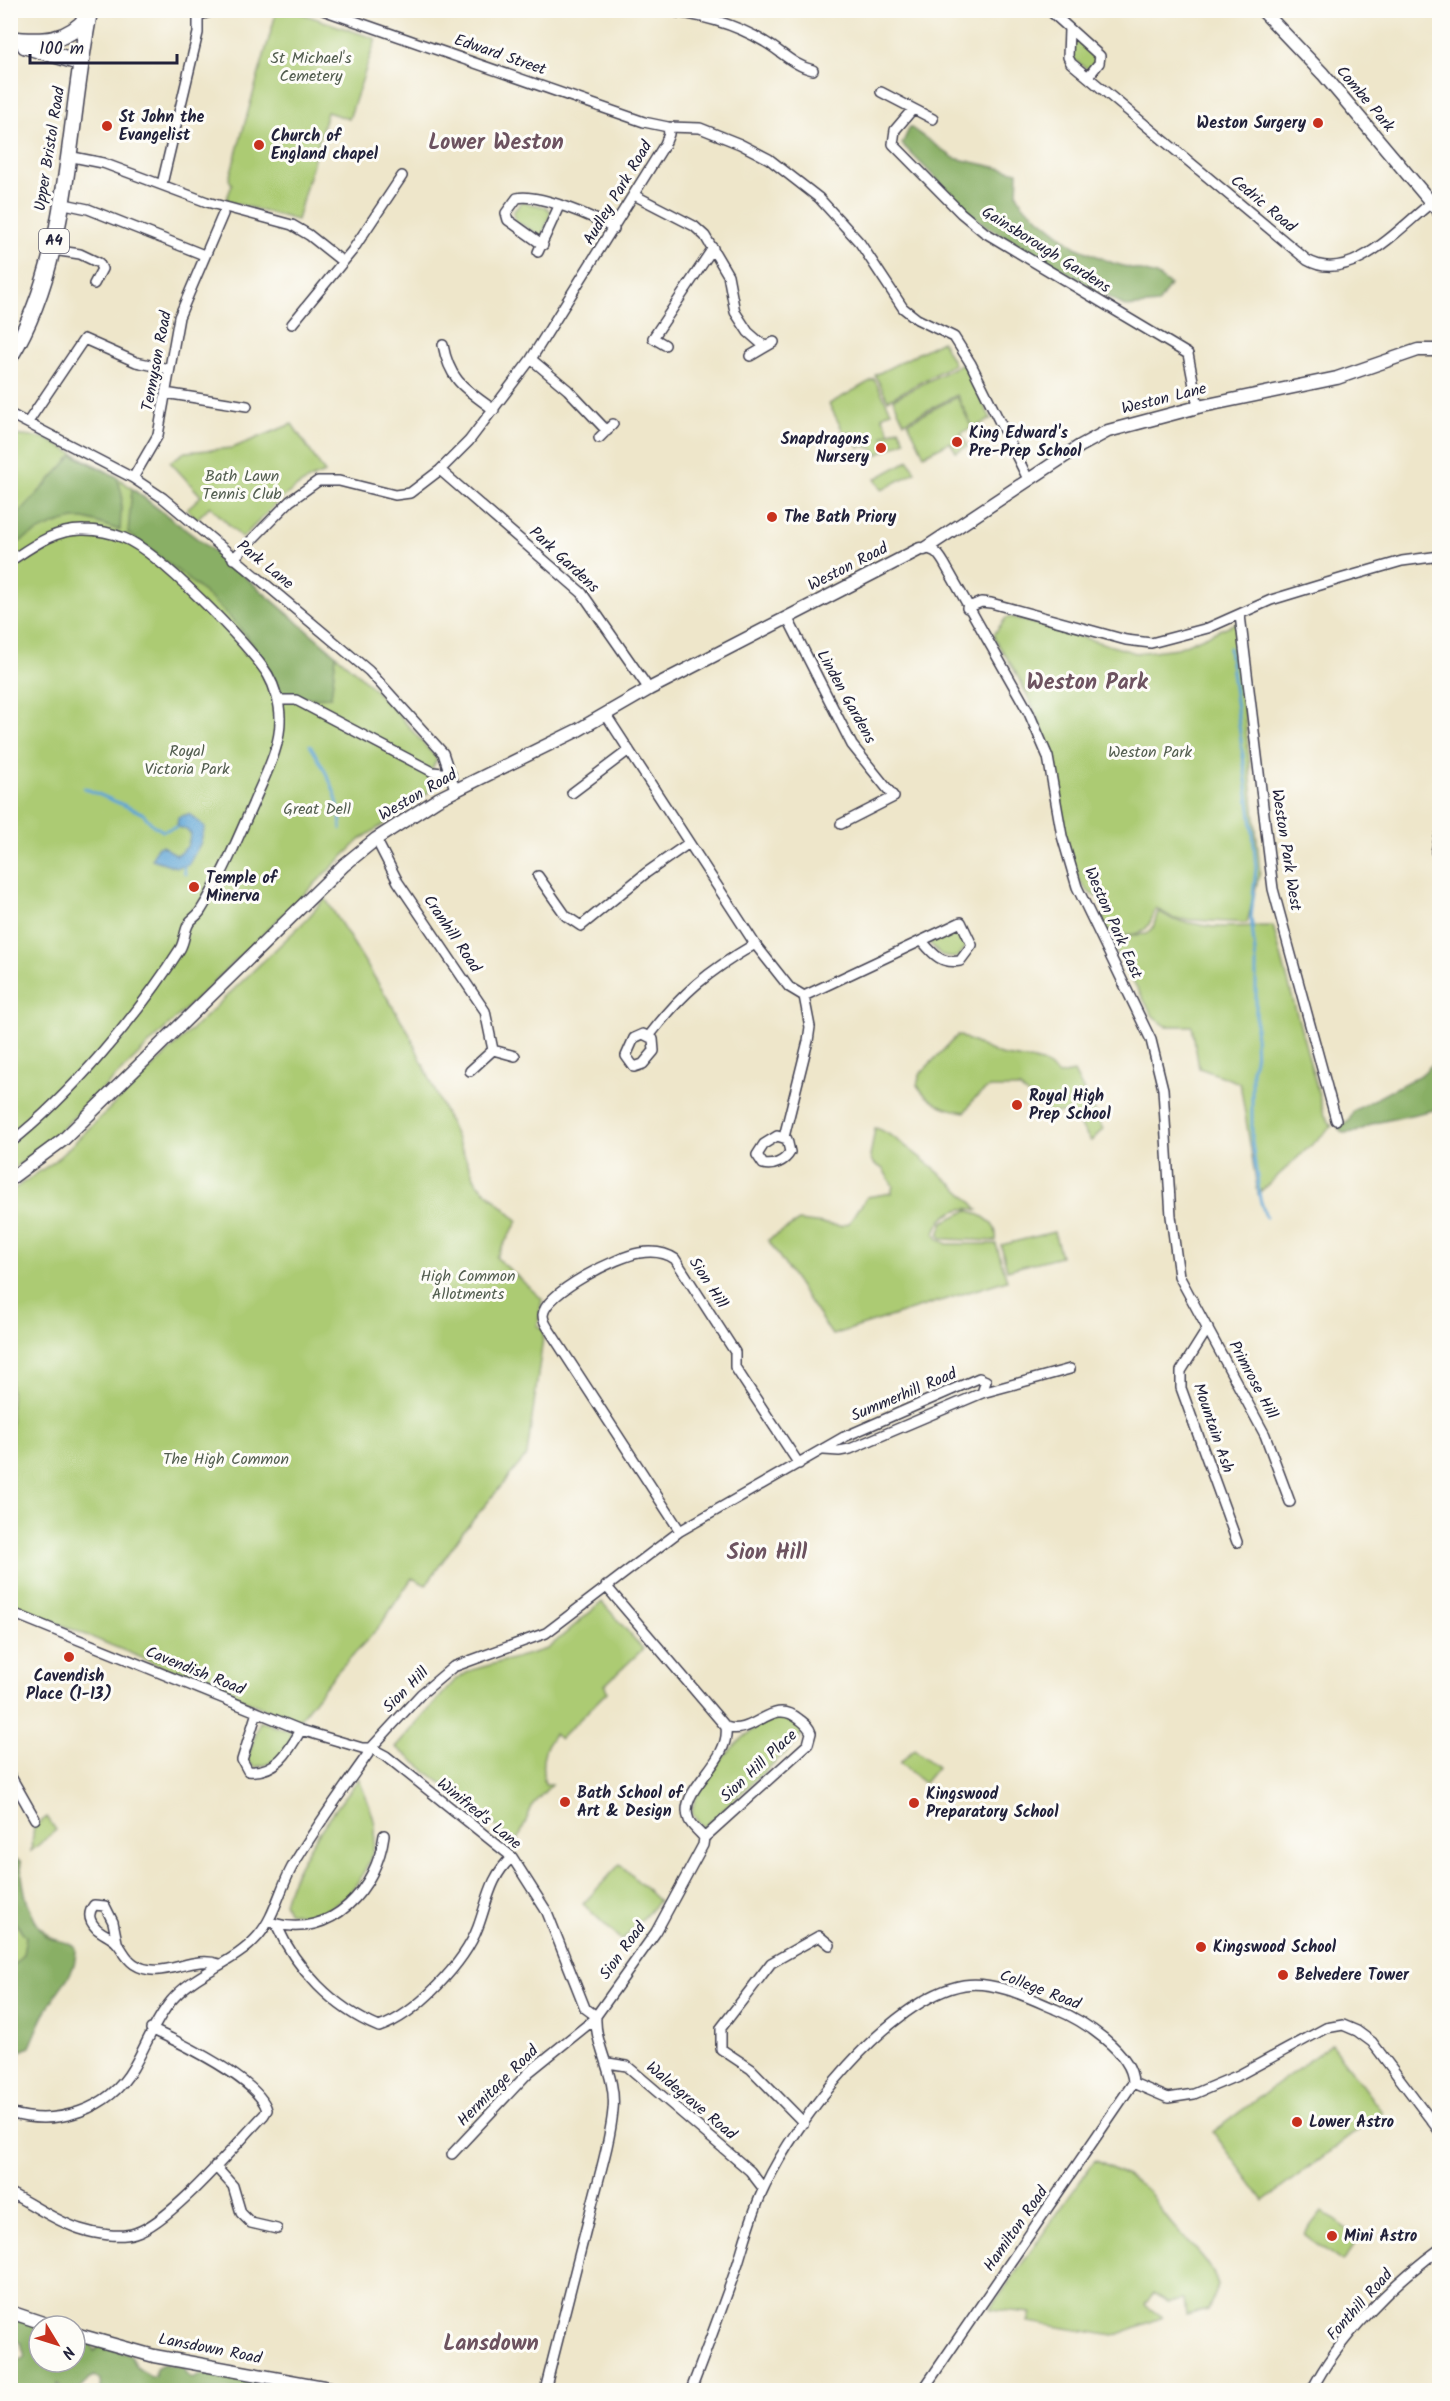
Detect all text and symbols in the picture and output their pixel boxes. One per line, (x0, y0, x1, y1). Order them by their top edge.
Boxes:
scale bar (30, 27, 177, 65)
street label: Edward Street (451, 28, 550, 83)
text: 100 m (39, 35, 84, 64)
park label: St Michael's Cemetery (271, 46, 352, 89)
street label: Combe Park (1330, 60, 1401, 138)
street label: Upper Bristol Road (28, 84, 72, 213)
place label: St John the Evangelist (119, 105, 205, 148)
place label: Weston Surgery (1197, 111, 1307, 136)
marker: Weston Surgery (1311, 116, 1325, 130)
marker: St John the Evangelist (100, 119, 114, 133)
place label: Church of England chapel (271, 124, 379, 167)
district label: Lower Weston (428, 126, 564, 161)
street label: Audley Park Road (577, 135, 660, 250)
marker: Church of England chapel (252, 138, 266, 152)
street label: Cedric Road (1225, 169, 1302, 240)
street label: Gainsborough Gardens (977, 200, 1116, 300)
road number: A4 (39, 229, 69, 253)
street label: Tennyson Road (135, 308, 179, 413)
street label: Weston Lane (1119, 376, 1209, 422)
place label: King Edward's Pre-Prep School (969, 421, 1082, 464)
place label: Snapdragons Nursery (781, 427, 870, 470)
marker: King Edward's Pre-Prep School (950, 435, 964, 449)
marker: Snapdragons Nursery (874, 441, 888, 455)
park label: Bath Lawn Tennis Club (202, 464, 282, 507)
place label: The Bath Priory (784, 505, 897, 530)
marker: The Bath Priory (765, 510, 779, 524)
street label: Park Gardens (523, 521, 605, 599)
street label: Park Lane (231, 534, 299, 596)
street label: Weston Road (804, 536, 893, 598)
street label: Linden Gardens (810, 645, 882, 749)
district label: Weston Park (1026, 666, 1149, 701)
park label: Royal Victoria Park (145, 739, 230, 782)
park label: Weston Park (1108, 740, 1192, 765)
street label: Weston Road (374, 762, 463, 828)
street label: Weston Park West (1264, 787, 1308, 914)
park label: Great Dell (283, 797, 351, 822)
street label: Weston Park East (1077, 863, 1149, 984)
place label: Temple of Minerva (206, 866, 279, 909)
marker: Temple of Minerva (187, 880, 201, 894)
street label: Cranhill Road (417, 890, 488, 979)
place label: Royal High Prep School (1029, 1084, 1111, 1127)
marker: Royal High Prep School (1010, 1098, 1024, 1112)
street label: Sion Hill (682, 1252, 734, 1314)
park label: High Common Allotments (420, 1264, 516, 1307)
street label: Primrose Hill (1222, 1336, 1284, 1424)
street label: Summerhill Road (847, 1361, 962, 1429)
street label: Mountain Ash (1186, 1380, 1240, 1476)
park label: The High Common (163, 1447, 289, 1472)
district label: Sion Hill (727, 1536, 807, 1571)
street label: Cavendish Road (142, 1640, 249, 1703)
marker: Cavendish Place (1-13) (62, 1650, 76, 1664)
street label: Sion Hill (377, 1661, 435, 1719)
place label: Cavendish Place (1-13) (26, 1664, 112, 1707)
street label: Sion Hill Place (715, 1724, 803, 1808)
street label: Winifred's Lane (431, 1772, 527, 1856)
place label: Bath School of Art & Design (577, 1781, 684, 1824)
place label: Kingswood Preparatory School (926, 1782, 1059, 1825)
marker: Bath School of Art & Design (558, 1795, 572, 1809)
marker: Kingswood Preparatory School (907, 1796, 921, 1810)
street label: Sion Road (593, 1916, 653, 1985)
place label: Kingswood School (1213, 1935, 1337, 1960)
marker: Kingswood School (1194, 1940, 1208, 1954)
street label: College Road (996, 1963, 1085, 2017)
place label: Belvedere Tower (1295, 1963, 1410, 1988)
marker: Belvedere Tower (1276, 1968, 1290, 1982)
street label: Hermitage Road (451, 2039, 545, 2133)
street label: Waldegrave Road (640, 2055, 743, 2147)
place label: Lower Astro (1309, 2110, 1394, 2135)
marker: Lower Astro (1290, 2115, 1304, 2129)
street label: Hamilton Road (977, 2180, 1055, 2277)
place label: Mini Astro (1344, 2224, 1417, 2249)
marker: Mini Astro (1325, 2229, 1339, 2243)
street label: Fonthill Road (1321, 2263, 1400, 2346)
north arrow (27, 2314, 87, 2374)
street label: Lansdown Road (156, 2327, 265, 2371)
district label: Lansdown (443, 2327, 539, 2362)
text: N (55, 2341, 81, 2364)

